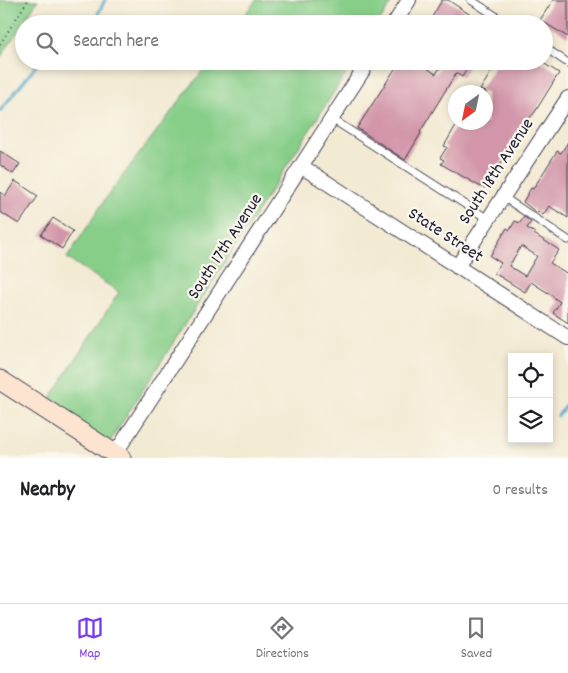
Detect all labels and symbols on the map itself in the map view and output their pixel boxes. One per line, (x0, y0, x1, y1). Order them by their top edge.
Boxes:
north arrow (448, 85, 493, 130)
street label: South 18th Avenue (453, 114, 541, 230)
street label: South 17th Avenue (182, 189, 270, 305)
street label: State Street (402, 202, 488, 270)

